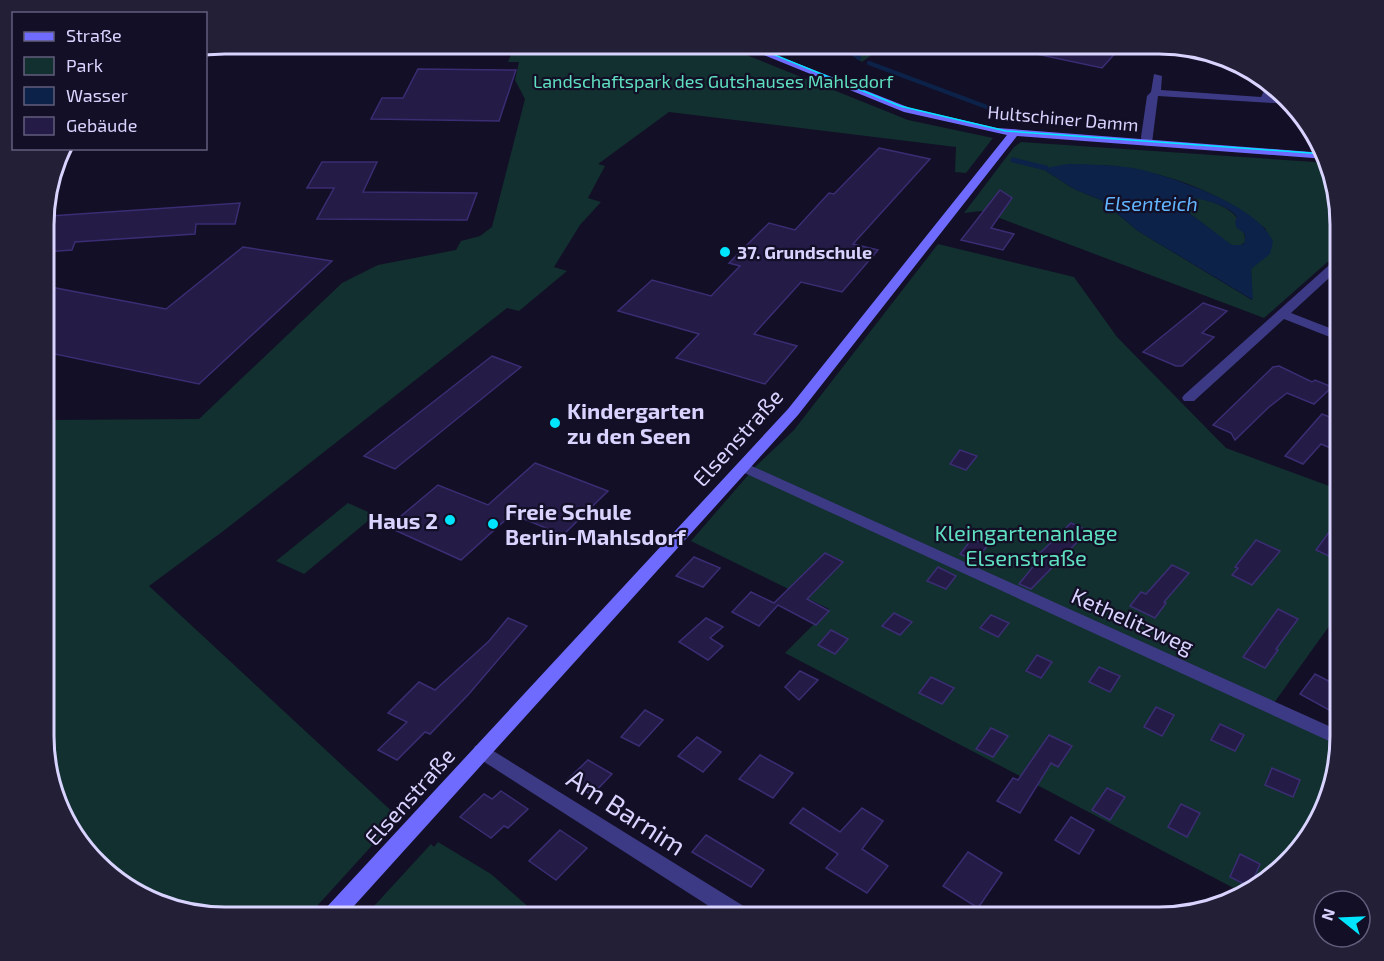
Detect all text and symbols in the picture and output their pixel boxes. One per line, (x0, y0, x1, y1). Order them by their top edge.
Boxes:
legend (12, 12, 207, 150)
text: Straße (66, 24, 122, 46)
text: Park (66, 54, 103, 76)
park label: Landschaftspark des Gutshauses Mahlsdorf (533, 70, 894, 92)
text: Wasser (66, 84, 128, 106)
street label: Hultschiner Damm (987, 100, 1139, 136)
text: Gebäude (66, 114, 137, 136)
water label: Elsenteich (1104, 191, 1198, 215)
place label: 37. Grundschule (737, 241, 872, 263)
marker: 37. Grundschule (718, 245, 732, 259)
street label: Elsenstraße (687, 383, 787, 491)
place label: Kindergarten zu den Seen (567, 397, 704, 448)
marker: Kindergarten zu den Seen (548, 416, 562, 430)
place label: Freie Schule Berlin-Mahlsdorf (505, 498, 687, 549)
place label: Haus 2 (368, 507, 438, 533)
marker: Haus 2 (443, 513, 457, 527)
marker: Freie Schule Berlin-Mahlsdorf (486, 517, 500, 531)
park label: Kleingartenanlage Elsenstraße (934, 519, 1118, 570)
street label: Kethelitzweg (1068, 581, 1198, 659)
street label: Elsenstraße (359, 742, 459, 850)
street label: Am Barnim (562, 761, 692, 861)
north arrow (1312, 889, 1372, 949)
text: N (1316, 906, 1338, 923)

